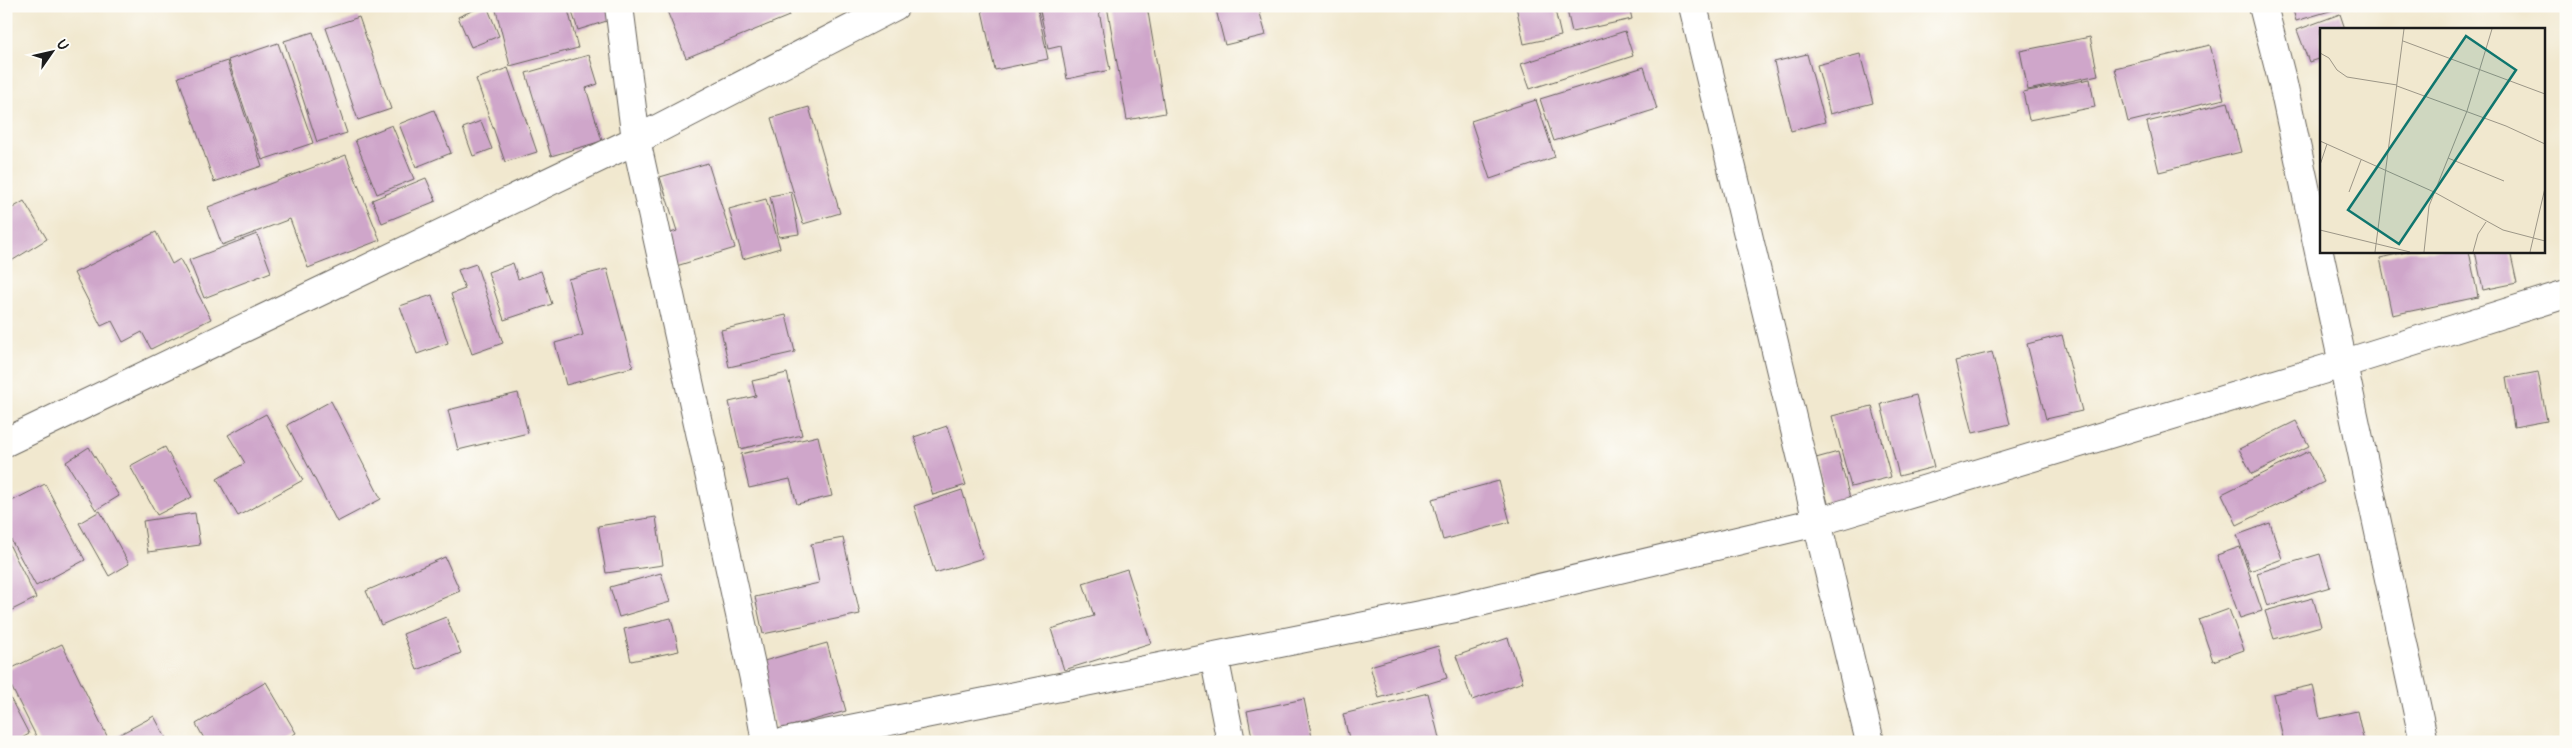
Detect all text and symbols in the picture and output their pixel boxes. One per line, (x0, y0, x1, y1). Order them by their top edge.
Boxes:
north arrow (28, 28, 78, 78)
inset map (2320, 28, 2544, 252)
text: U (53, 36, 72, 54)

